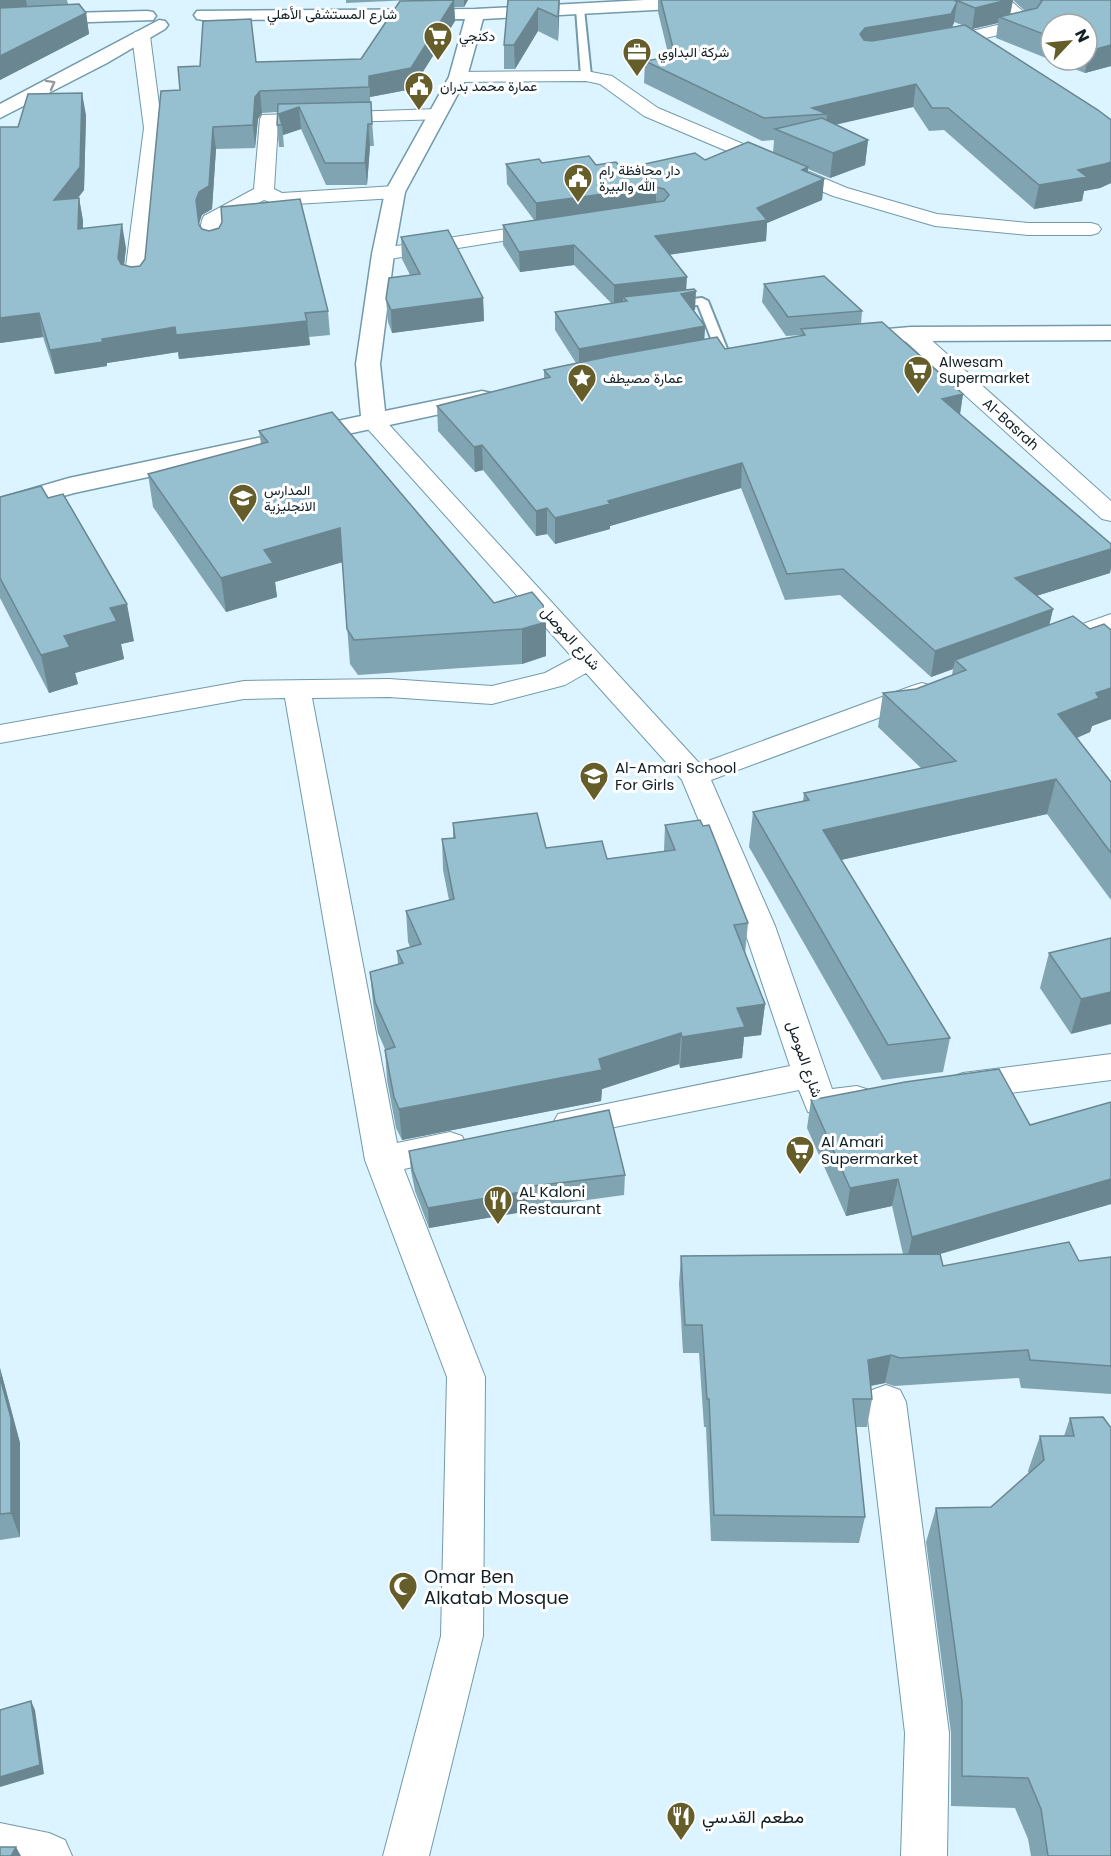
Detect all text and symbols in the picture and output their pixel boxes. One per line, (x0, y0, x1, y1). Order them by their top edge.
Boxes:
street label: شارع المستشفى الأهلي (267, 4, 397, 26)
north arrow (1039, 12, 1099, 72)
supermarket icon: دكنجي (422, 20, 454, 62)
text: N (1069, 25, 1095, 46)
place label: دكنجي (459, 26, 495, 48)
office icon: شركة البداوي (621, 36, 653, 78)
place label: شركة البداوي (658, 42, 729, 64)
public building icon: عمارة محمد بدران (403, 70, 435, 112)
place label: عمارة محمد بدران (440, 76, 537, 96)
one-way arrow (45, 80, 55, 91)
place label: دار محافظة رام الله والبيرة (599, 160, 681, 196)
public building icon: دار محافظة رام الله والبيرة (562, 162, 594, 204)
place label: Alwesam Supermarket (939, 352, 1030, 388)
supermarket icon: Alwesam Supermarket (902, 354, 934, 396)
place icon: عمارة مصيطف (566, 362, 598, 404)
place label: عمارة مصيطف (603, 368, 683, 388)
street label: Al-Basrah (978, 393, 1044, 455)
place label: المدارس الانجليزية (264, 480, 316, 516)
school or university icon: المدارس الانجليزية (227, 482, 259, 524)
street label: شارع الموصل (536, 601, 606, 675)
place label: Al-Amari School For Girls (615, 757, 736, 795)
school or university icon: Al-Amari School For Girls (578, 760, 610, 802)
street label: شارع الموصل (781, 1018, 828, 1101)
place label: Al Amari Supermarket (821, 1131, 918, 1169)
supermarket icon: Al Amari Supermarket (784, 1134, 816, 1176)
place label: AL Kaloni Restaurant (519, 1181, 601, 1219)
restaurant icon: AL Kaloni Restaurant (482, 1184, 514, 1226)
place label: Omar Ben Alkatab Mosque (424, 1564, 569, 1610)
mosque icon: Omar Ben Alkatab Mosque (387, 1570, 419, 1612)
restaurant icon: مطعم القدسي (665, 1800, 697, 1842)
place label: مطعم القدسي (702, 1804, 804, 1832)

